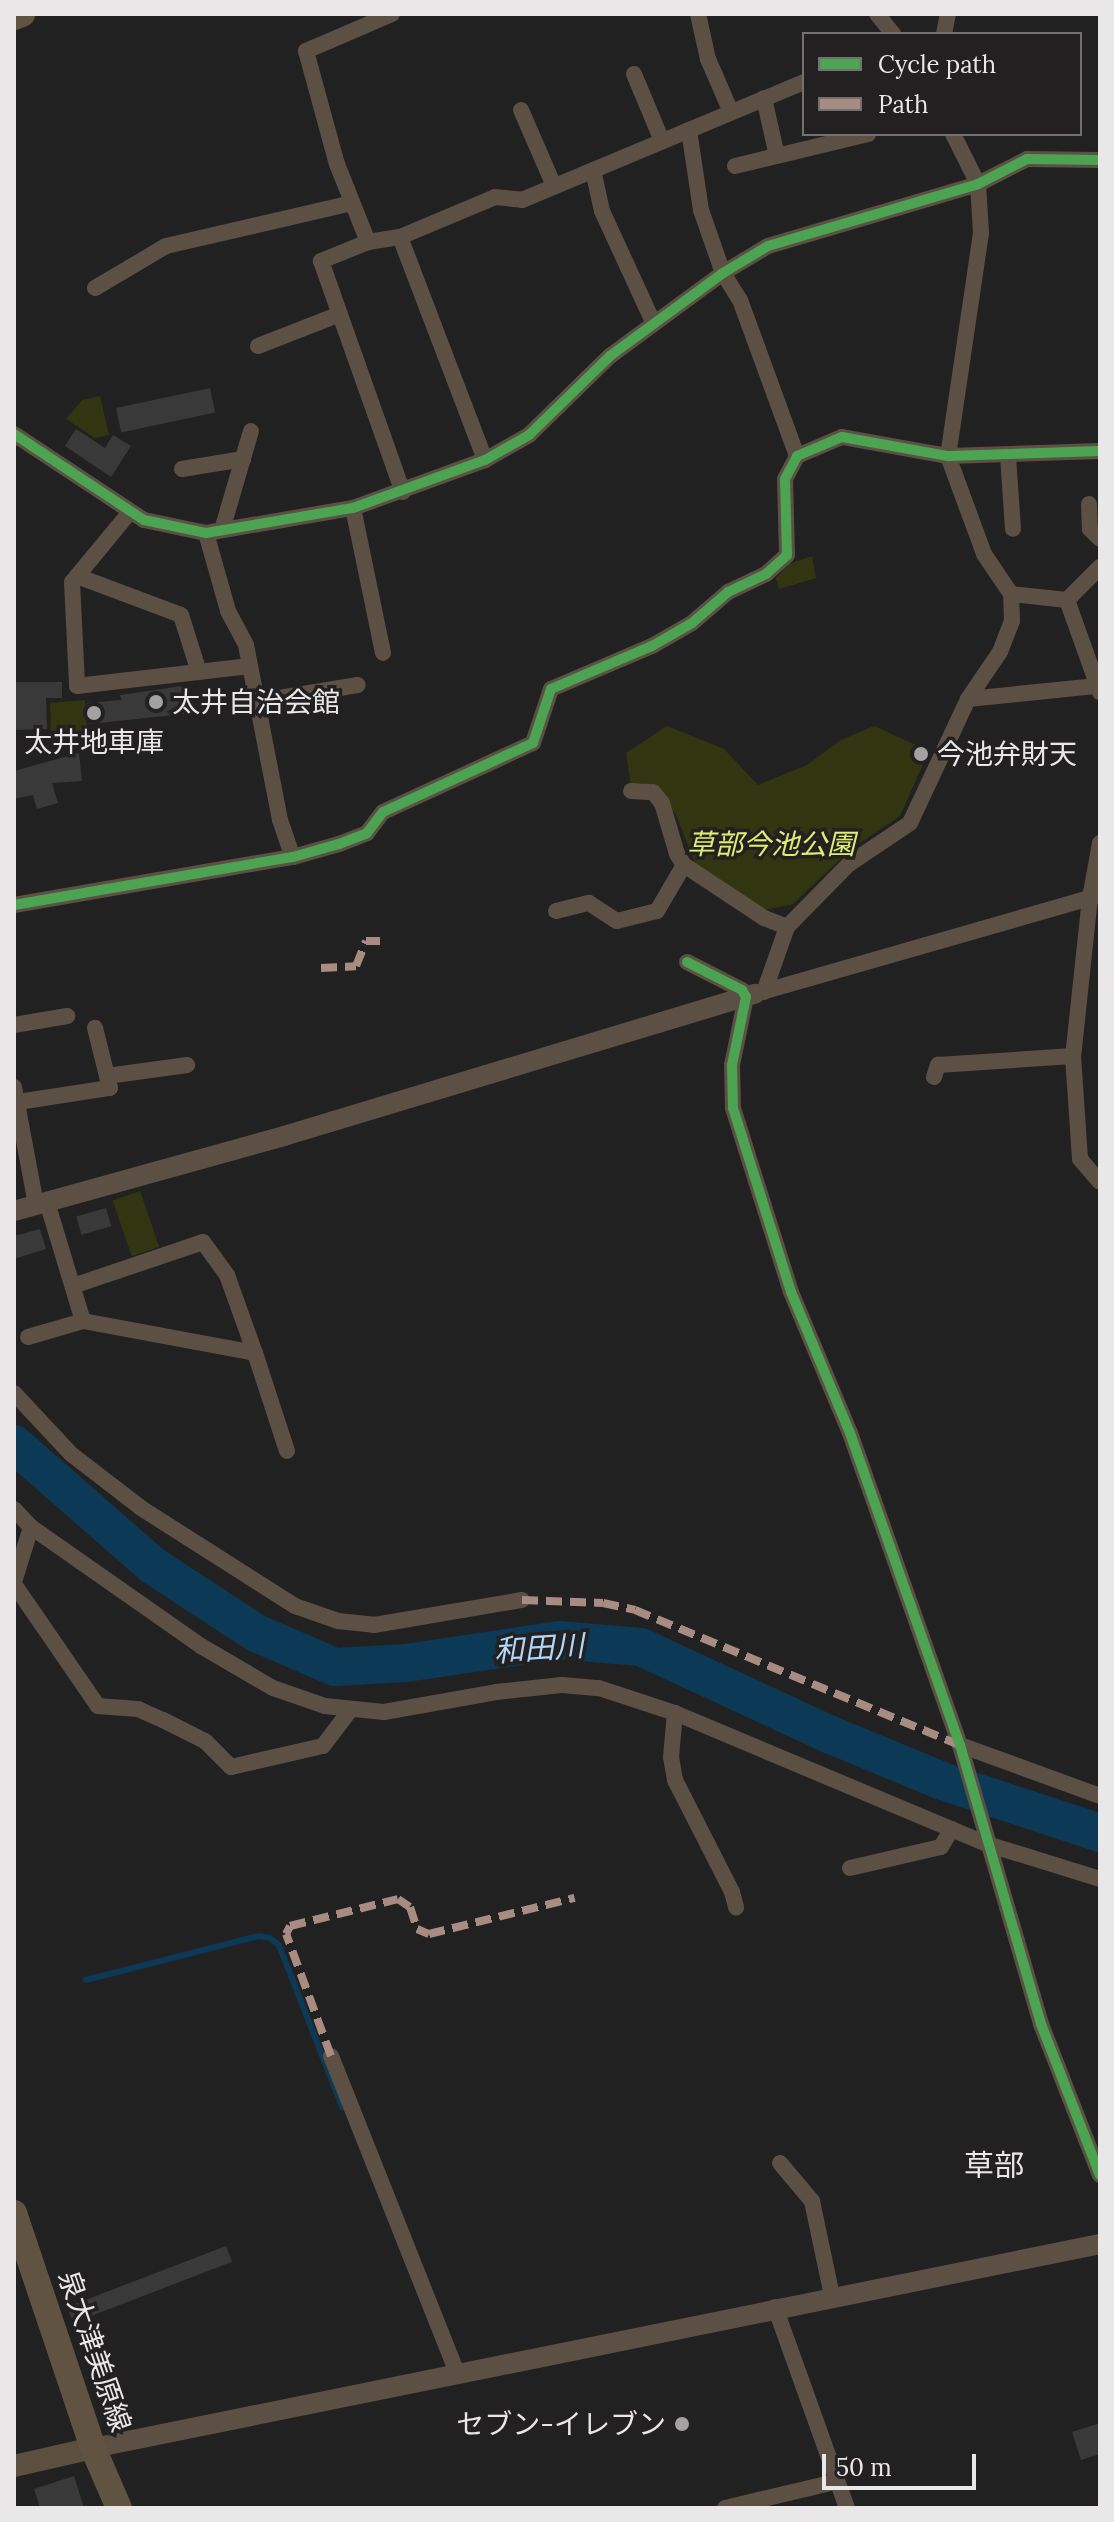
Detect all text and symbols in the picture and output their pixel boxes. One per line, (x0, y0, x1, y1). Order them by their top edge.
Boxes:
legend (802, 32, 1082, 136)
text: Cycle path (878, 49, 996, 80)
text: Path (878, 89, 928, 120)
place label: 太井自治会館 (172, 685, 340, 719)
marker: 太井自治会館 (147, 693, 165, 711)
marker: 太井地車庫 (85, 704, 103, 722)
place label: 太井地車庫 (24, 725, 164, 759)
place label: 今池弁財天 (937, 737, 1077, 771)
marker: 今池弁財天 (912, 745, 930, 763)
park label: 草部今池公園 (687, 827, 855, 861)
water label: 和田川 (493, 1627, 585, 1669)
district label: 草部 (964, 2147, 1024, 2183)
street label: 泉大津美原線 (52, 2266, 138, 2436)
place label: セブン-イレブン (456, 2407, 666, 2441)
marker: セブン-イレブン (673, 2415, 691, 2433)
scale bar (826, 2438, 980, 2488)
text: 50 m (836, 2452, 892, 2483)

